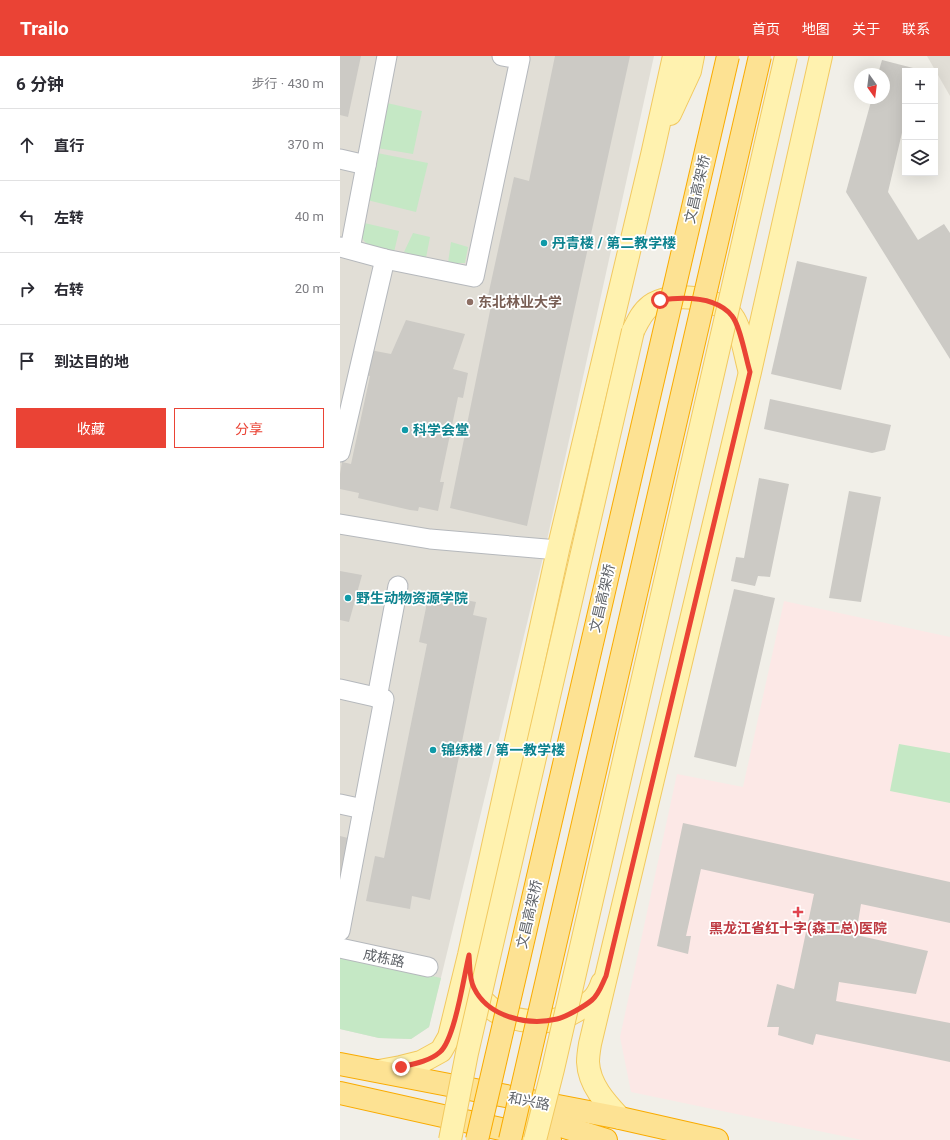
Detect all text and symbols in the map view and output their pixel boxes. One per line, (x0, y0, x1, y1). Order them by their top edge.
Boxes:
text: Trailo (20, 17, 69, 40)
text: 首页 (752, 21, 780, 37)
text: 地图 (802, 21, 830, 37)
text: 关于 (852, 21, 880, 37)
text: 联系 (902, 21, 930, 37)
north arrow (854, 68, 890, 104)
map controls (902, 68, 938, 176)
button: + (902, 68, 938, 104)
text: 6 分钟 (16, 74, 64, 94)
text: 步行 · 430 m (252, 76, 324, 91)
button: − (902, 104, 938, 140)
icon: ahead (16, 134, 38, 156)
text: 直行 (54, 137, 84, 155)
text: 370 m (287, 137, 324, 152)
button: layers (902, 140, 938, 176)
street label: 文昌高架桥 (681, 153, 713, 225)
icon: left (16, 206, 38, 228)
text: 左转 (54, 209, 84, 227)
text: 40 m (295, 209, 324, 224)
place label: 丹青楼 / 第二教学楼 (552, 235, 676, 251)
marker: 丹青楼 / 第二教学楼 (539, 238, 549, 248)
icon: right (16, 278, 38, 300)
text: 右转 (54, 281, 84, 299)
text: 20 m (295, 281, 324, 296)
route start (651, 291, 669, 309)
place label: 东北林业大学 (478, 294, 562, 310)
marker: 东北林业大学 (465, 297, 475, 307)
icon: arrive (16, 350, 38, 372)
text: 到达目的地 (54, 353, 129, 371)
button: 收藏 (16, 408, 166, 448)
button: 分享 (174, 408, 324, 448)
place label: 科学会堂 (413, 422, 469, 438)
marker: 科学会堂 (400, 425, 410, 435)
street label: 文昌高架桥 (586, 562, 618, 634)
place label: 野生动物资源学院 (356, 590, 468, 606)
marker: 野生动物资源学院 (343, 593, 353, 603)
place label: 锦绣楼 / 第一教学楼 (441, 742, 565, 758)
marker: 锦绣楼 / 第一教学楼 (428, 745, 438, 755)
street label: 文昌高架桥 (513, 878, 545, 950)
marker: 黑龙江省红十字(森工总)医院 (792, 906, 804, 918)
place label: 黑龙江省红十字(森工总)医院 (709, 920, 887, 937)
street label: 成栋路 (362, 946, 406, 970)
route end (392, 1058, 410, 1076)
street label: 和兴路 (507, 1089, 551, 1113)

